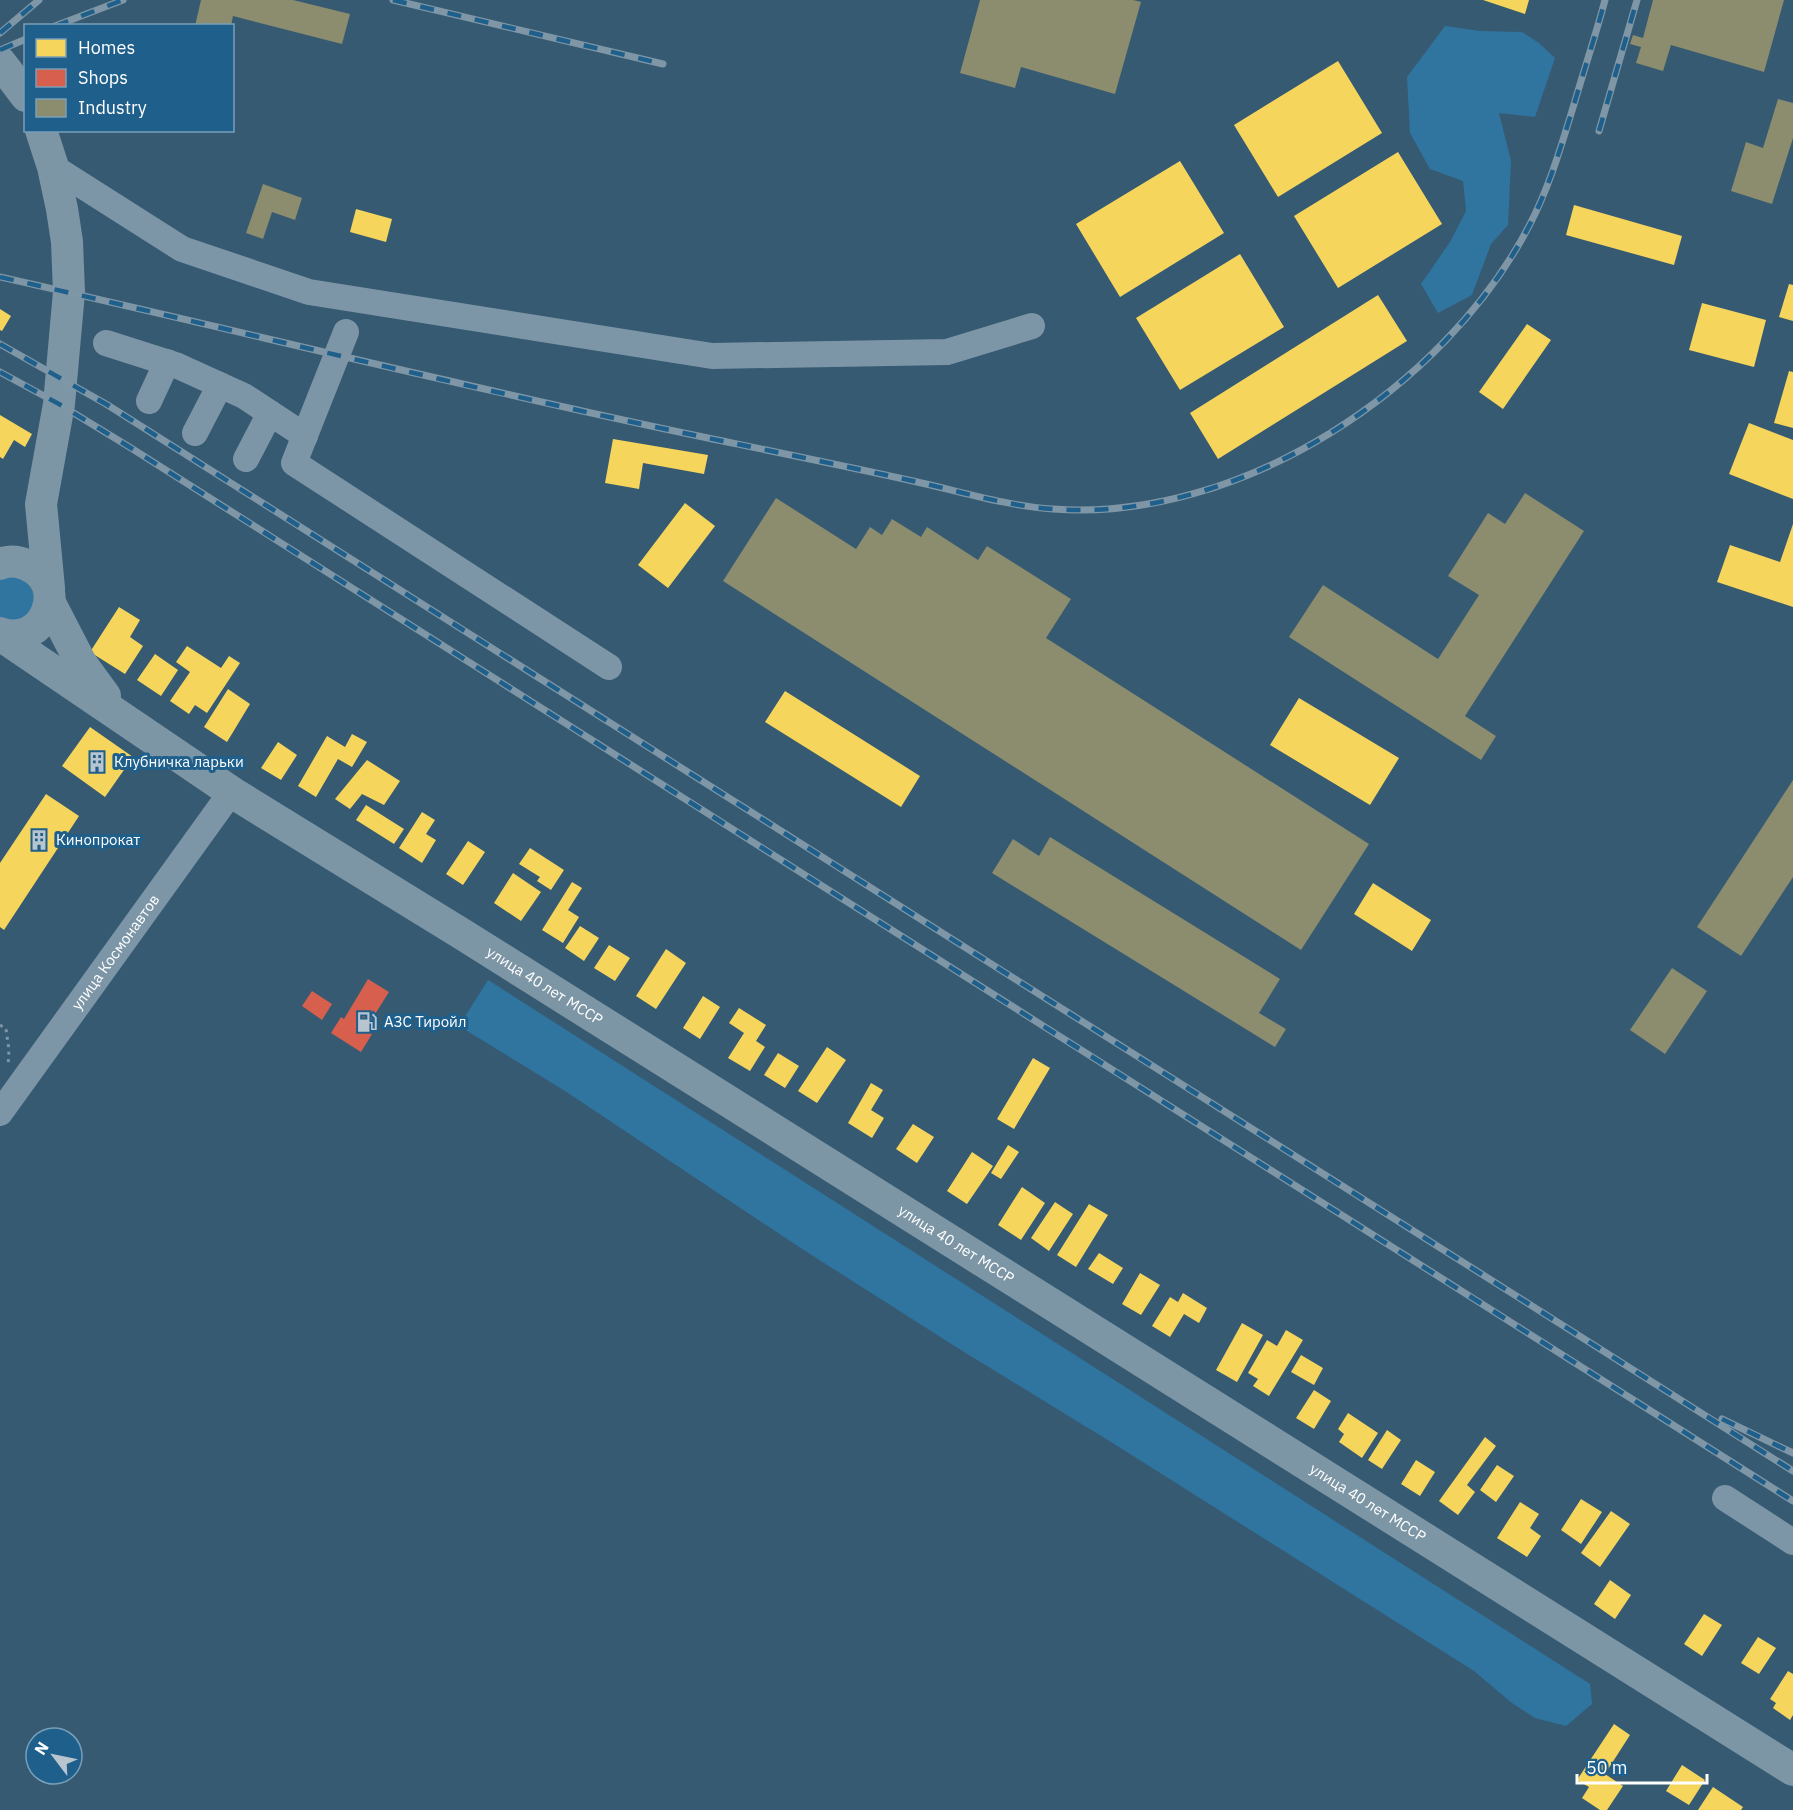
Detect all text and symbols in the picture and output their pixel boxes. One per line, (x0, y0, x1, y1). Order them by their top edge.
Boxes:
legend (24, 24, 234, 132)
text: Homes (78, 36, 135, 59)
text: Shops (78, 66, 128, 89)
text: Industry (78, 96, 147, 119)
building icon: Клубничка ларьки (85, 750, 109, 774)
place label: Клубничка ларьки (114, 752, 244, 771)
building icon: Кинопрокат (27, 828, 51, 852)
place label: Кинопрокат (56, 830, 140, 849)
street label: улица Космонавтов (67, 890, 163, 1014)
street label: улица 40 лет МССР (483, 942, 607, 1029)
fuel station icon: АЗС Тиройл (355, 1010, 379, 1034)
place label: АЗС Тиройл (384, 1012, 466, 1031)
street label: улица 40 лет МССР (895, 1200, 1018, 1288)
street label: улица 40 лет МССР (1306, 1459, 1430, 1546)
north arrow (24, 1726, 84, 1786)
text: N (30, 1738, 53, 1758)
scale bar (1577, 1747, 1708, 1785)
text: 50 m (1586, 1756, 1628, 1779)

